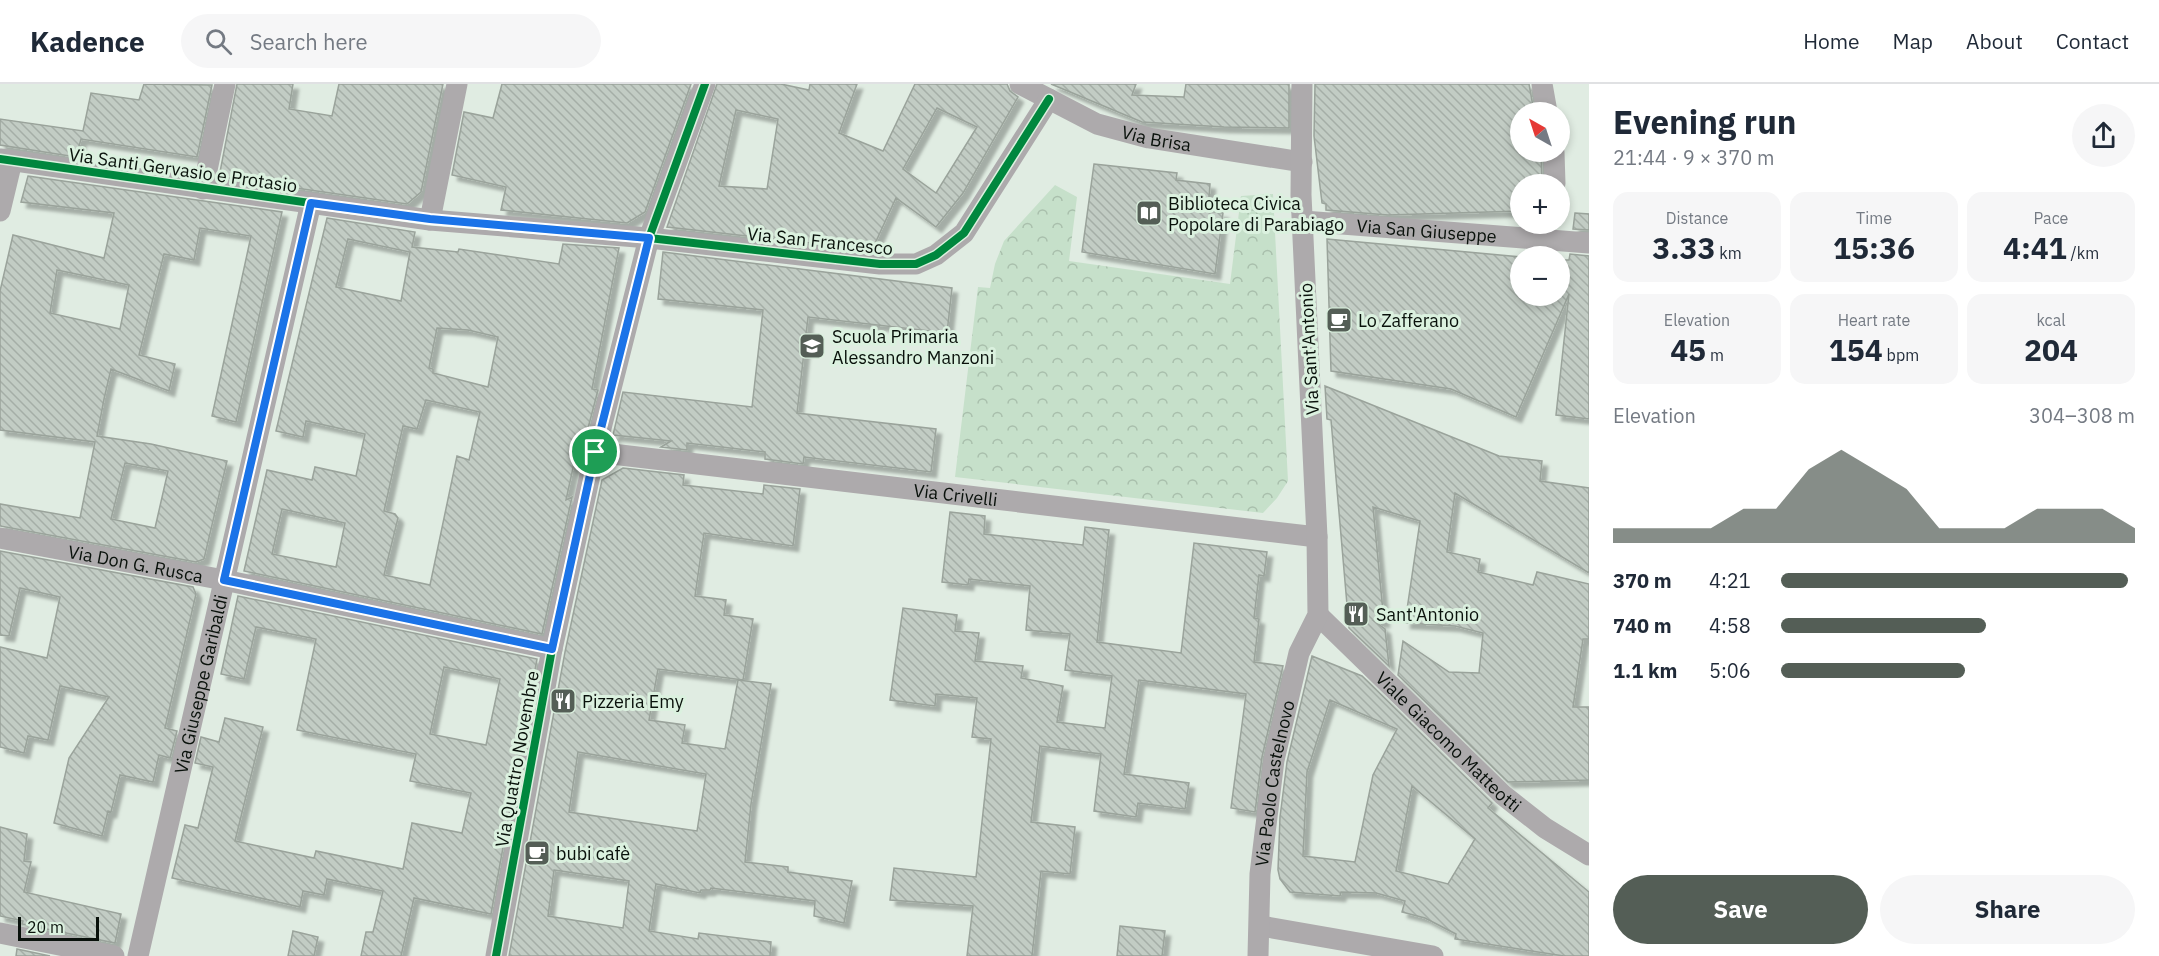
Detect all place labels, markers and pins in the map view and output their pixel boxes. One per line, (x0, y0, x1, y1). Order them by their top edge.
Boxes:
place label: Biblioteca Civica Popolare di Parabiago (1168, 192, 1344, 236)
library icon: Biblioteca Civica Popolare di Parabiago (1134, 198, 1164, 228)
cafe icon: Lo Zafferano (1324, 305, 1354, 335)
place label: Lo Zafferano (1358, 309, 1459, 332)
place label: Scuola Primaria Alessandro Manzoni (832, 325, 994, 369)
school or university icon: Scuola Primaria Alessandro Manzoni (797, 331, 827, 361)
pin (569, 426, 620, 477)
restaurant icon: Sant'Antonio (1341, 599, 1371, 629)
place label: Sant'Antonio (1376, 603, 1479, 626)
restaurant icon: Pizzeria Emy (548, 686, 578, 716)
place label: Pizzeria Emy (582, 690, 684, 713)
cafe icon: bubi cafè (522, 838, 552, 868)
place label: bubi cafè (556, 842, 630, 865)

